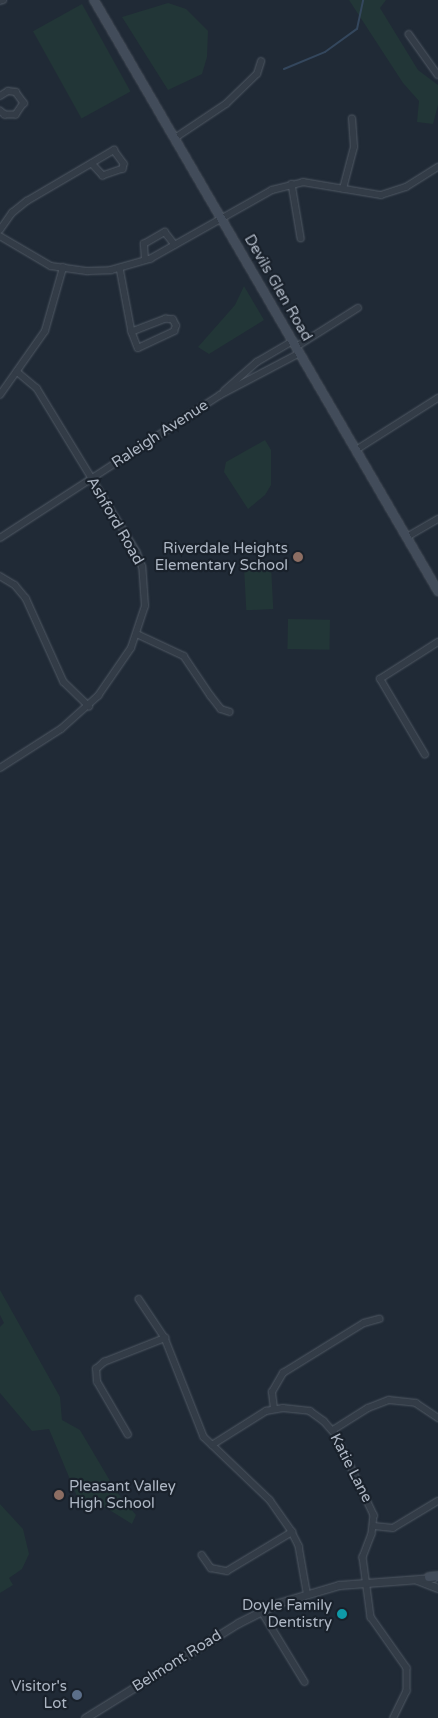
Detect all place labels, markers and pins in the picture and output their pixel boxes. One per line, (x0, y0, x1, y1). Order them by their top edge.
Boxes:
place label: Riverdale Heights Elementary School (155, 539, 288, 574)
marker: Riverdale Heights Elementary School (292, 551, 304, 563)
place label: Pleasant Valley High School (69, 1477, 176, 1512)
marker: Pleasant Valley High School (53, 1489, 65, 1501)
place label: Doyle Family Dentistry (242, 1596, 332, 1631)
marker: Doyle Family Dentistry (336, 1608, 348, 1620)
place label: Visitor's Lot (11, 1677, 67, 1712)
marker: Visitor's Lot (71, 1689, 83, 1701)

